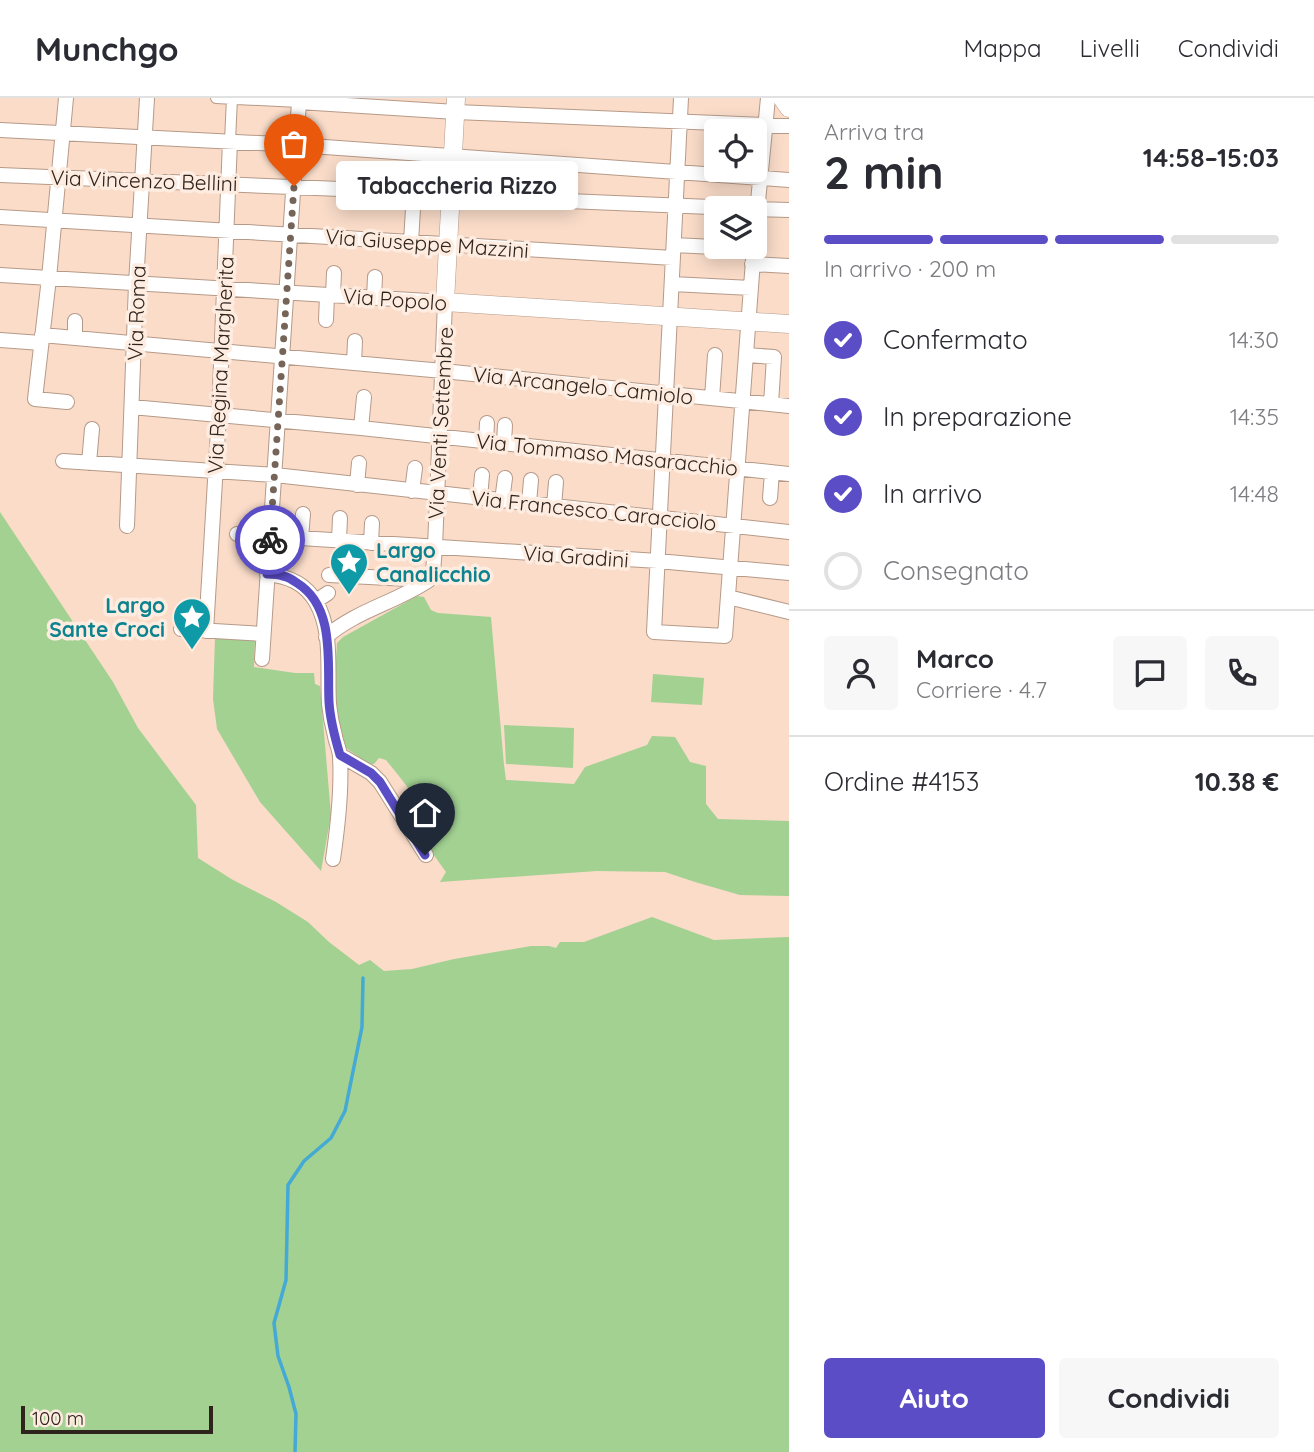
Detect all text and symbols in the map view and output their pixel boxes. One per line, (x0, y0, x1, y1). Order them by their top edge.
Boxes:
text: Munchgo (35, 28, 179, 69)
text: Mappa (964, 33, 1042, 63)
text: Livelli (1080, 33, 1140, 63)
text: Condividi (1178, 33, 1279, 63)
pin (264, 114, 324, 186)
text: Arriva tra (824, 117, 924, 146)
map controls (704, 119, 767, 259)
button: locate (704, 119, 767, 182)
icon: bag (275, 125, 313, 163)
text: 14:58–15:03 (1143, 141, 1279, 174)
text: 2 min (824, 143, 944, 201)
callout: Tabaccheria Rizzo (336, 162, 578, 210)
street label: Via Vincenzo Bellini (50, 164, 238, 196)
text: Tabaccheria Rizzo (357, 171, 557, 200)
button: layers (704, 196, 767, 259)
street label: Via Giuseppe Mazzini (324, 223, 530, 263)
text: In arrivo · 200 m (824, 254, 996, 283)
street label: Via Regina Margherita (201, 255, 239, 475)
street label: Via Roma (121, 265, 151, 361)
street label: Via Popolo (342, 282, 448, 316)
icon: check (824, 321, 862, 359)
text: Confermato (883, 323, 1028, 356)
text: 14:30 (1229, 325, 1279, 354)
street label: Via Venti Settembre (422, 326, 458, 520)
street label: Via Arcangelo Camiolo (471, 360, 695, 410)
icon: check (824, 398, 862, 436)
text: In preparazione (883, 400, 1072, 433)
text: 14:35 (1230, 402, 1279, 431)
street label: Via Tommaso Masaracchio (475, 427, 739, 481)
icon: check (824, 475, 862, 513)
text: In arrivo (883, 477, 982, 510)
text: 14:48 (1230, 479, 1279, 508)
street label: Via Francesco Caracciolo (470, 484, 718, 536)
courier (235, 505, 305, 575)
icon: bike (251, 521, 289, 559)
place label: Largo Canalicchio (376, 537, 491, 587)
street label: Via Gradini (522, 539, 630, 573)
place icon: Largo Canalicchio (328, 541, 370, 596)
text: Consegnato (883, 554, 1029, 587)
place label: Largo Sante Croci (49, 592, 165, 642)
place icon: Largo Sante Croci (171, 596, 213, 651)
button: person (824, 636, 898, 710)
button: chat (1113, 636, 1187, 710)
button: phone (1205, 636, 1279, 710)
text: Marco (916, 642, 994, 675)
text: Corriere · 4.7 (916, 675, 1047, 704)
text: Ordine #4153 (824, 765, 979, 798)
text: 10.38 € (1195, 765, 1279, 798)
pin (395, 783, 455, 855)
icon: home (406, 794, 444, 832)
button: Aiuto (824, 1358, 1045, 1438)
button: Condividi (1059, 1358, 1279, 1438)
scale bar (21, 1403, 214, 1435)
text: 100 m (32, 1406, 84, 1430)

